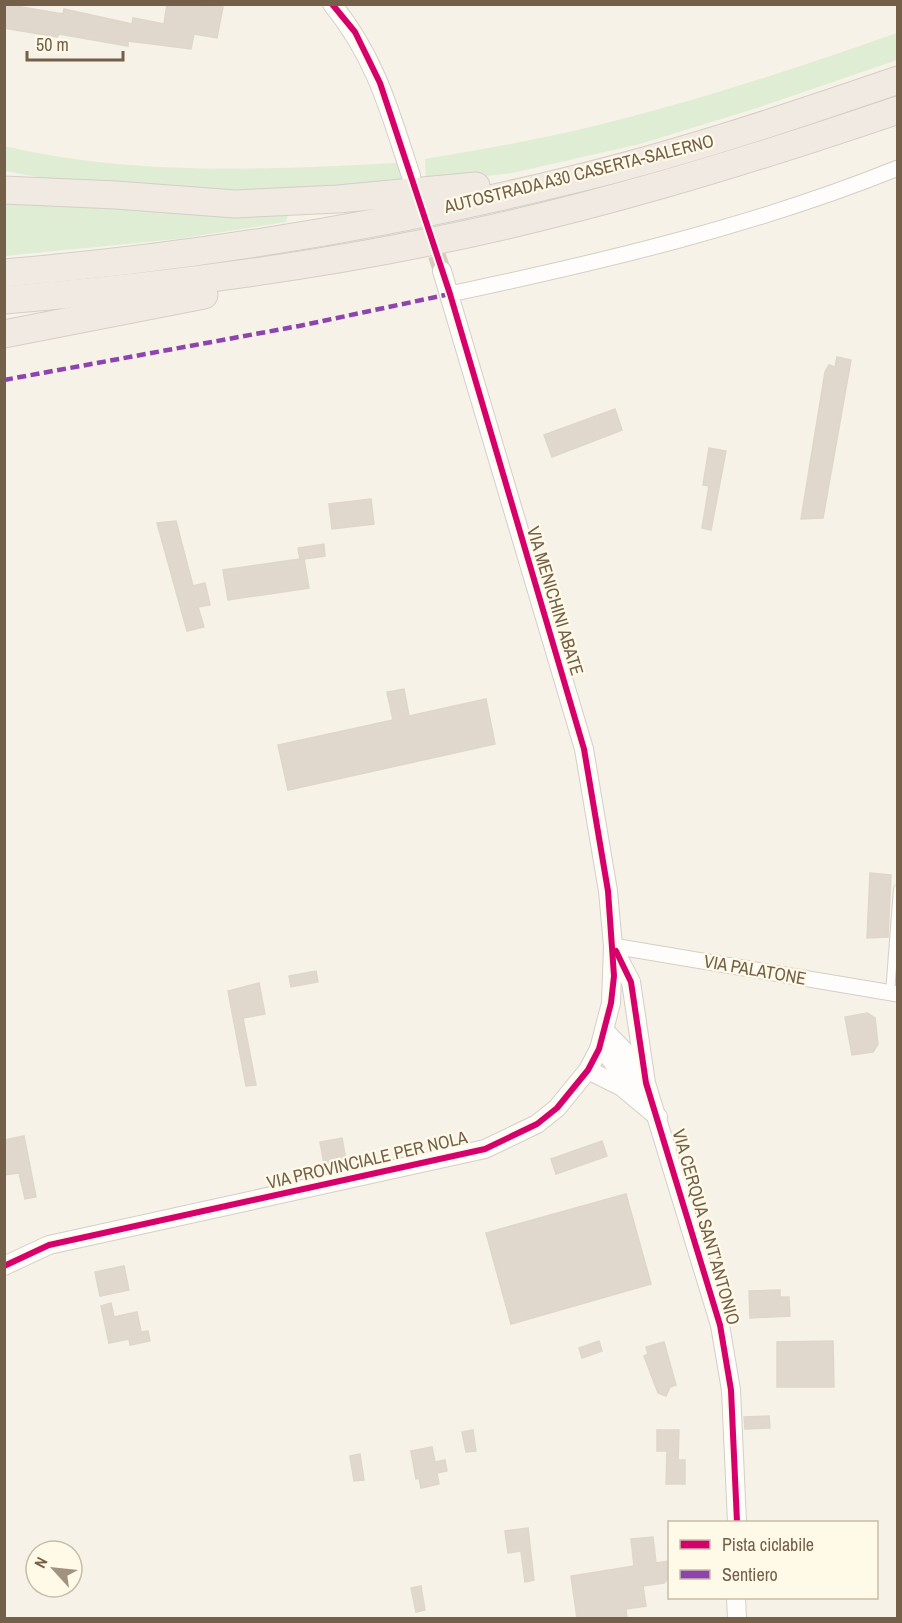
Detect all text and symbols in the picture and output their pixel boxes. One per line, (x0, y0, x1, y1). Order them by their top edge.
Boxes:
scale bar (27, 24, 123, 62)
text: 50 m (36, 32, 69, 57)
street label: AUTOSTRADA A30 CASERTA-SALERNO (440, 128, 716, 219)
street label: VIA MENICHINI ABATE (521, 523, 590, 679)
street label: VIA PALATONE (702, 948, 808, 991)
street label: VIA PROVINCIALE PER NOLA (264, 1124, 470, 1195)
street label: VIA CERQUA SANT'ANTONIO (667, 1126, 746, 1328)
legend (668, 1521, 878, 1599)
text: Pista ciclabile (722, 1532, 814, 1557)
north arrow (24, 1539, 84, 1599)
text: N (29, 1553, 53, 1571)
text: Sentiero (722, 1562, 778, 1587)

